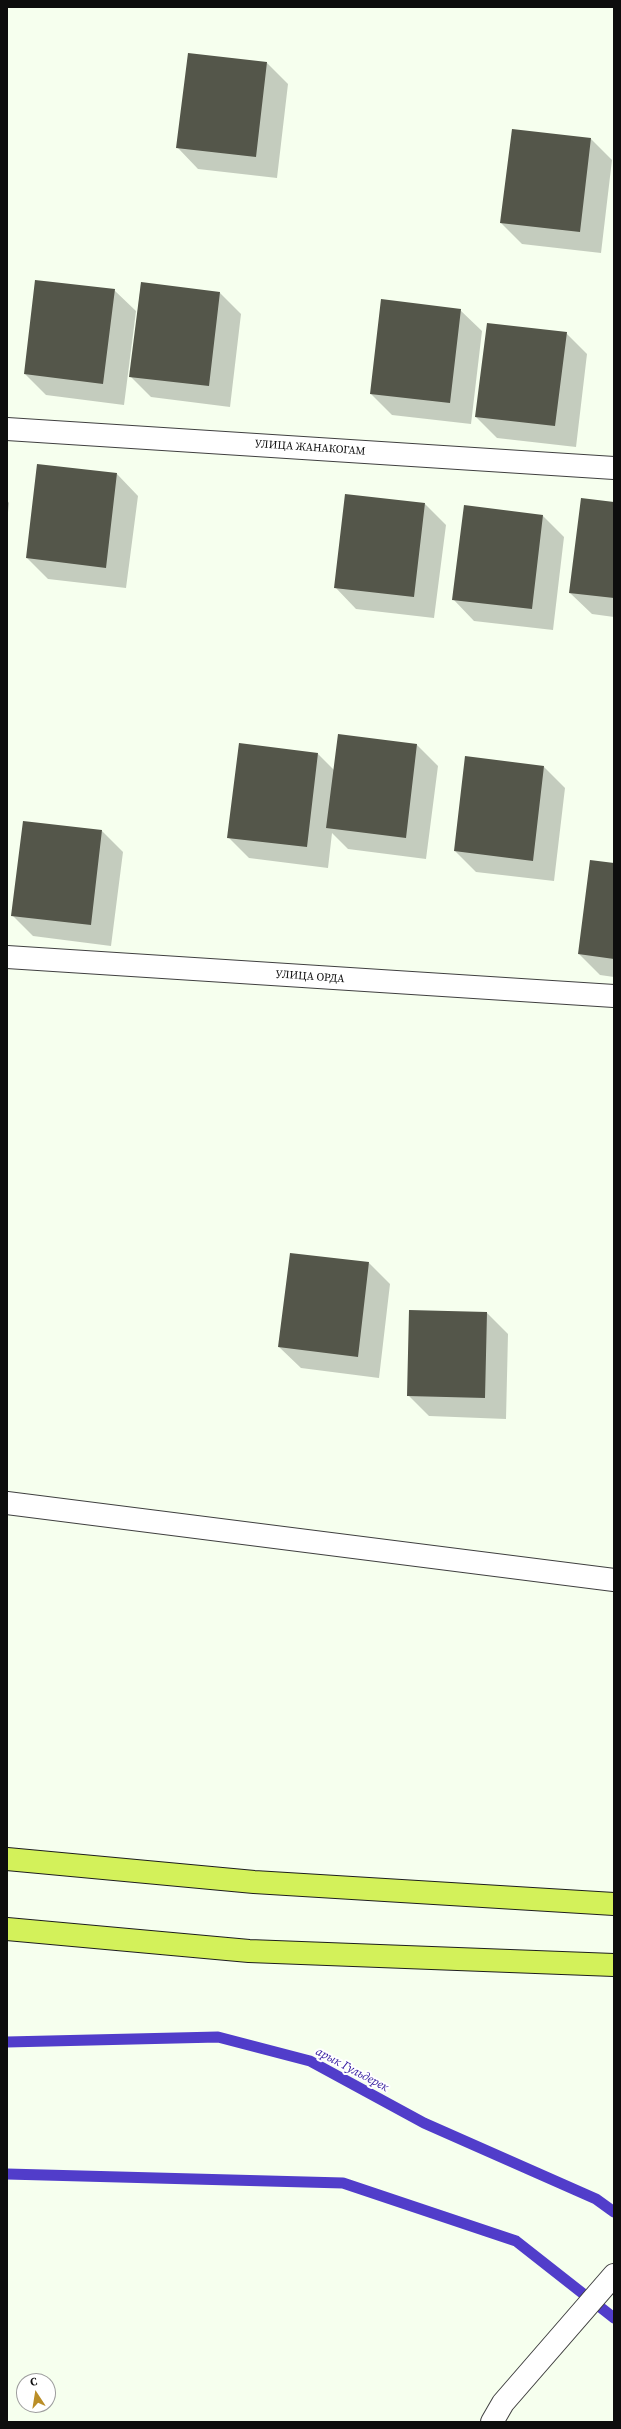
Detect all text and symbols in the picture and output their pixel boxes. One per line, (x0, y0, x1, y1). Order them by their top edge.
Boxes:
street label: УЛИЦА ЖАНАКОГАМ (254, 438, 366, 458)
street label: УЛИЦА ОРДА (275, 968, 345, 986)
water label: арык Гульдерек (313, 2045, 391, 2095)
north arrow (16, 2373, 56, 2413)
text: С (29, 2374, 39, 2390)

